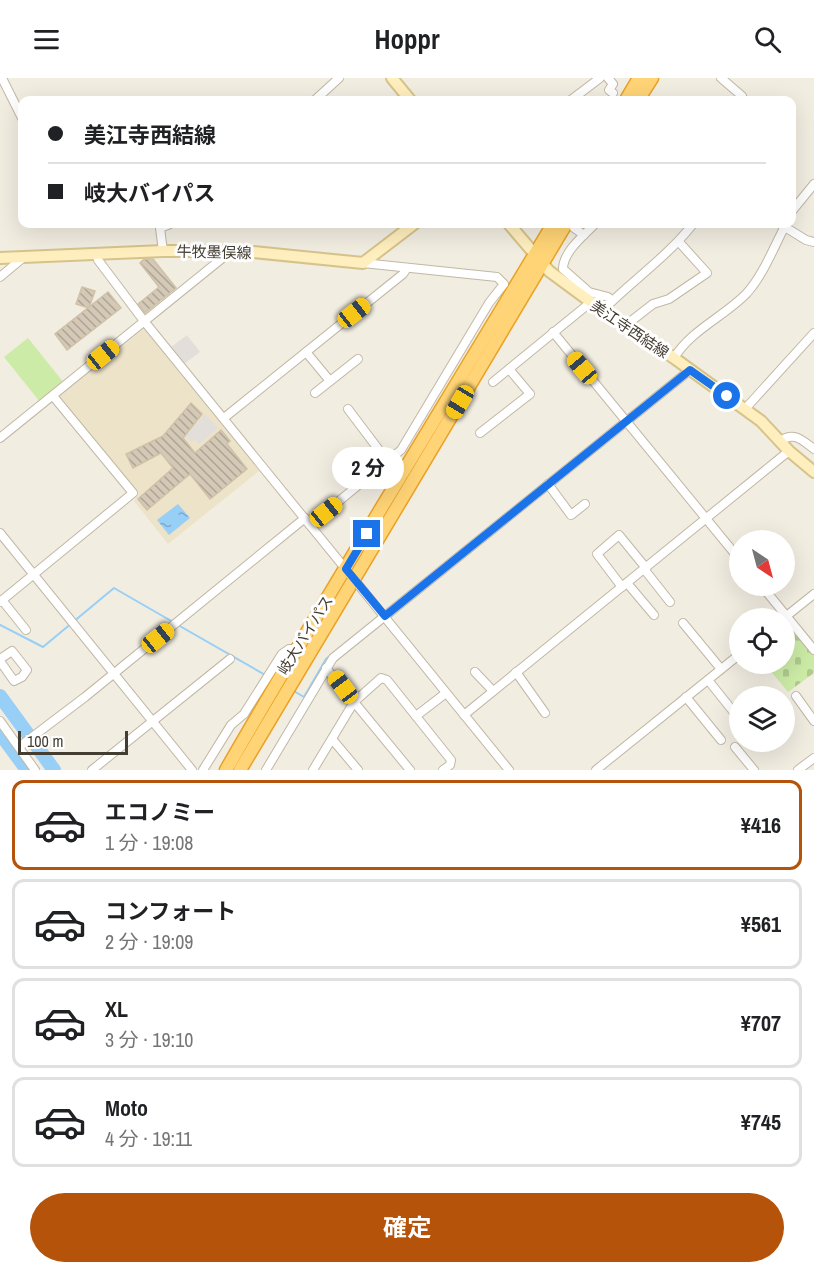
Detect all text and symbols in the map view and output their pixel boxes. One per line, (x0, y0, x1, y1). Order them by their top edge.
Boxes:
text: Hoppr (374, 21, 440, 57)
icon: menu (30, 23, 63, 56)
icon: search (751, 23, 784, 56)
text: 美江寺西結線 (84, 120, 216, 150)
text: 岐大バイパス (84, 178, 216, 208)
street label: 牛牧墨俣線 (176, 241, 252, 263)
car (334, 295, 374, 331)
street label: 美江寺西結線 (587, 295, 673, 363)
car (83, 337, 123, 373)
car (564, 348, 600, 388)
car (443, 382, 477, 422)
route start (713, 382, 740, 409)
callout: 2 分 (331, 447, 403, 489)
text: 2 分 (351, 454, 385, 481)
car (306, 494, 346, 530)
route end (353, 520, 380, 547)
north arrow (729, 530, 795, 596)
map controls (729, 530, 795, 752)
street label: 岐大バイパス (272, 591, 338, 679)
button: locate (729, 608, 795, 674)
car (138, 620, 178, 656)
car (325, 667, 361, 707)
button: layers (729, 686, 795, 752)
scale bar (18, 728, 128, 756)
text: 100 m (27, 730, 63, 752)
text: エコノミー (105, 797, 215, 827)
icon: car (33, 798, 87, 852)
text: ¥416 (741, 810, 781, 840)
text: 1 分 · 19:08 (105, 829, 193, 856)
text: コンフォート (105, 896, 236, 926)
icon: car (33, 897, 87, 951)
text: ¥561 (741, 909, 781, 939)
text: 2 分 · 19:09 (105, 928, 193, 955)
text: XL (105, 994, 128, 1024)
icon: car (33, 996, 87, 1050)
text: ¥707 (741, 1008, 781, 1038)
text: 3 分 · 19:10 (105, 1026, 193, 1053)
text: Moto (105, 1093, 148, 1123)
icon: car (33, 1095, 87, 1149)
text: ¥745 (741, 1107, 781, 1137)
text: 4 分 · 19:11 (105, 1125, 192, 1152)
button: 確定 (30, 1193, 784, 1262)

